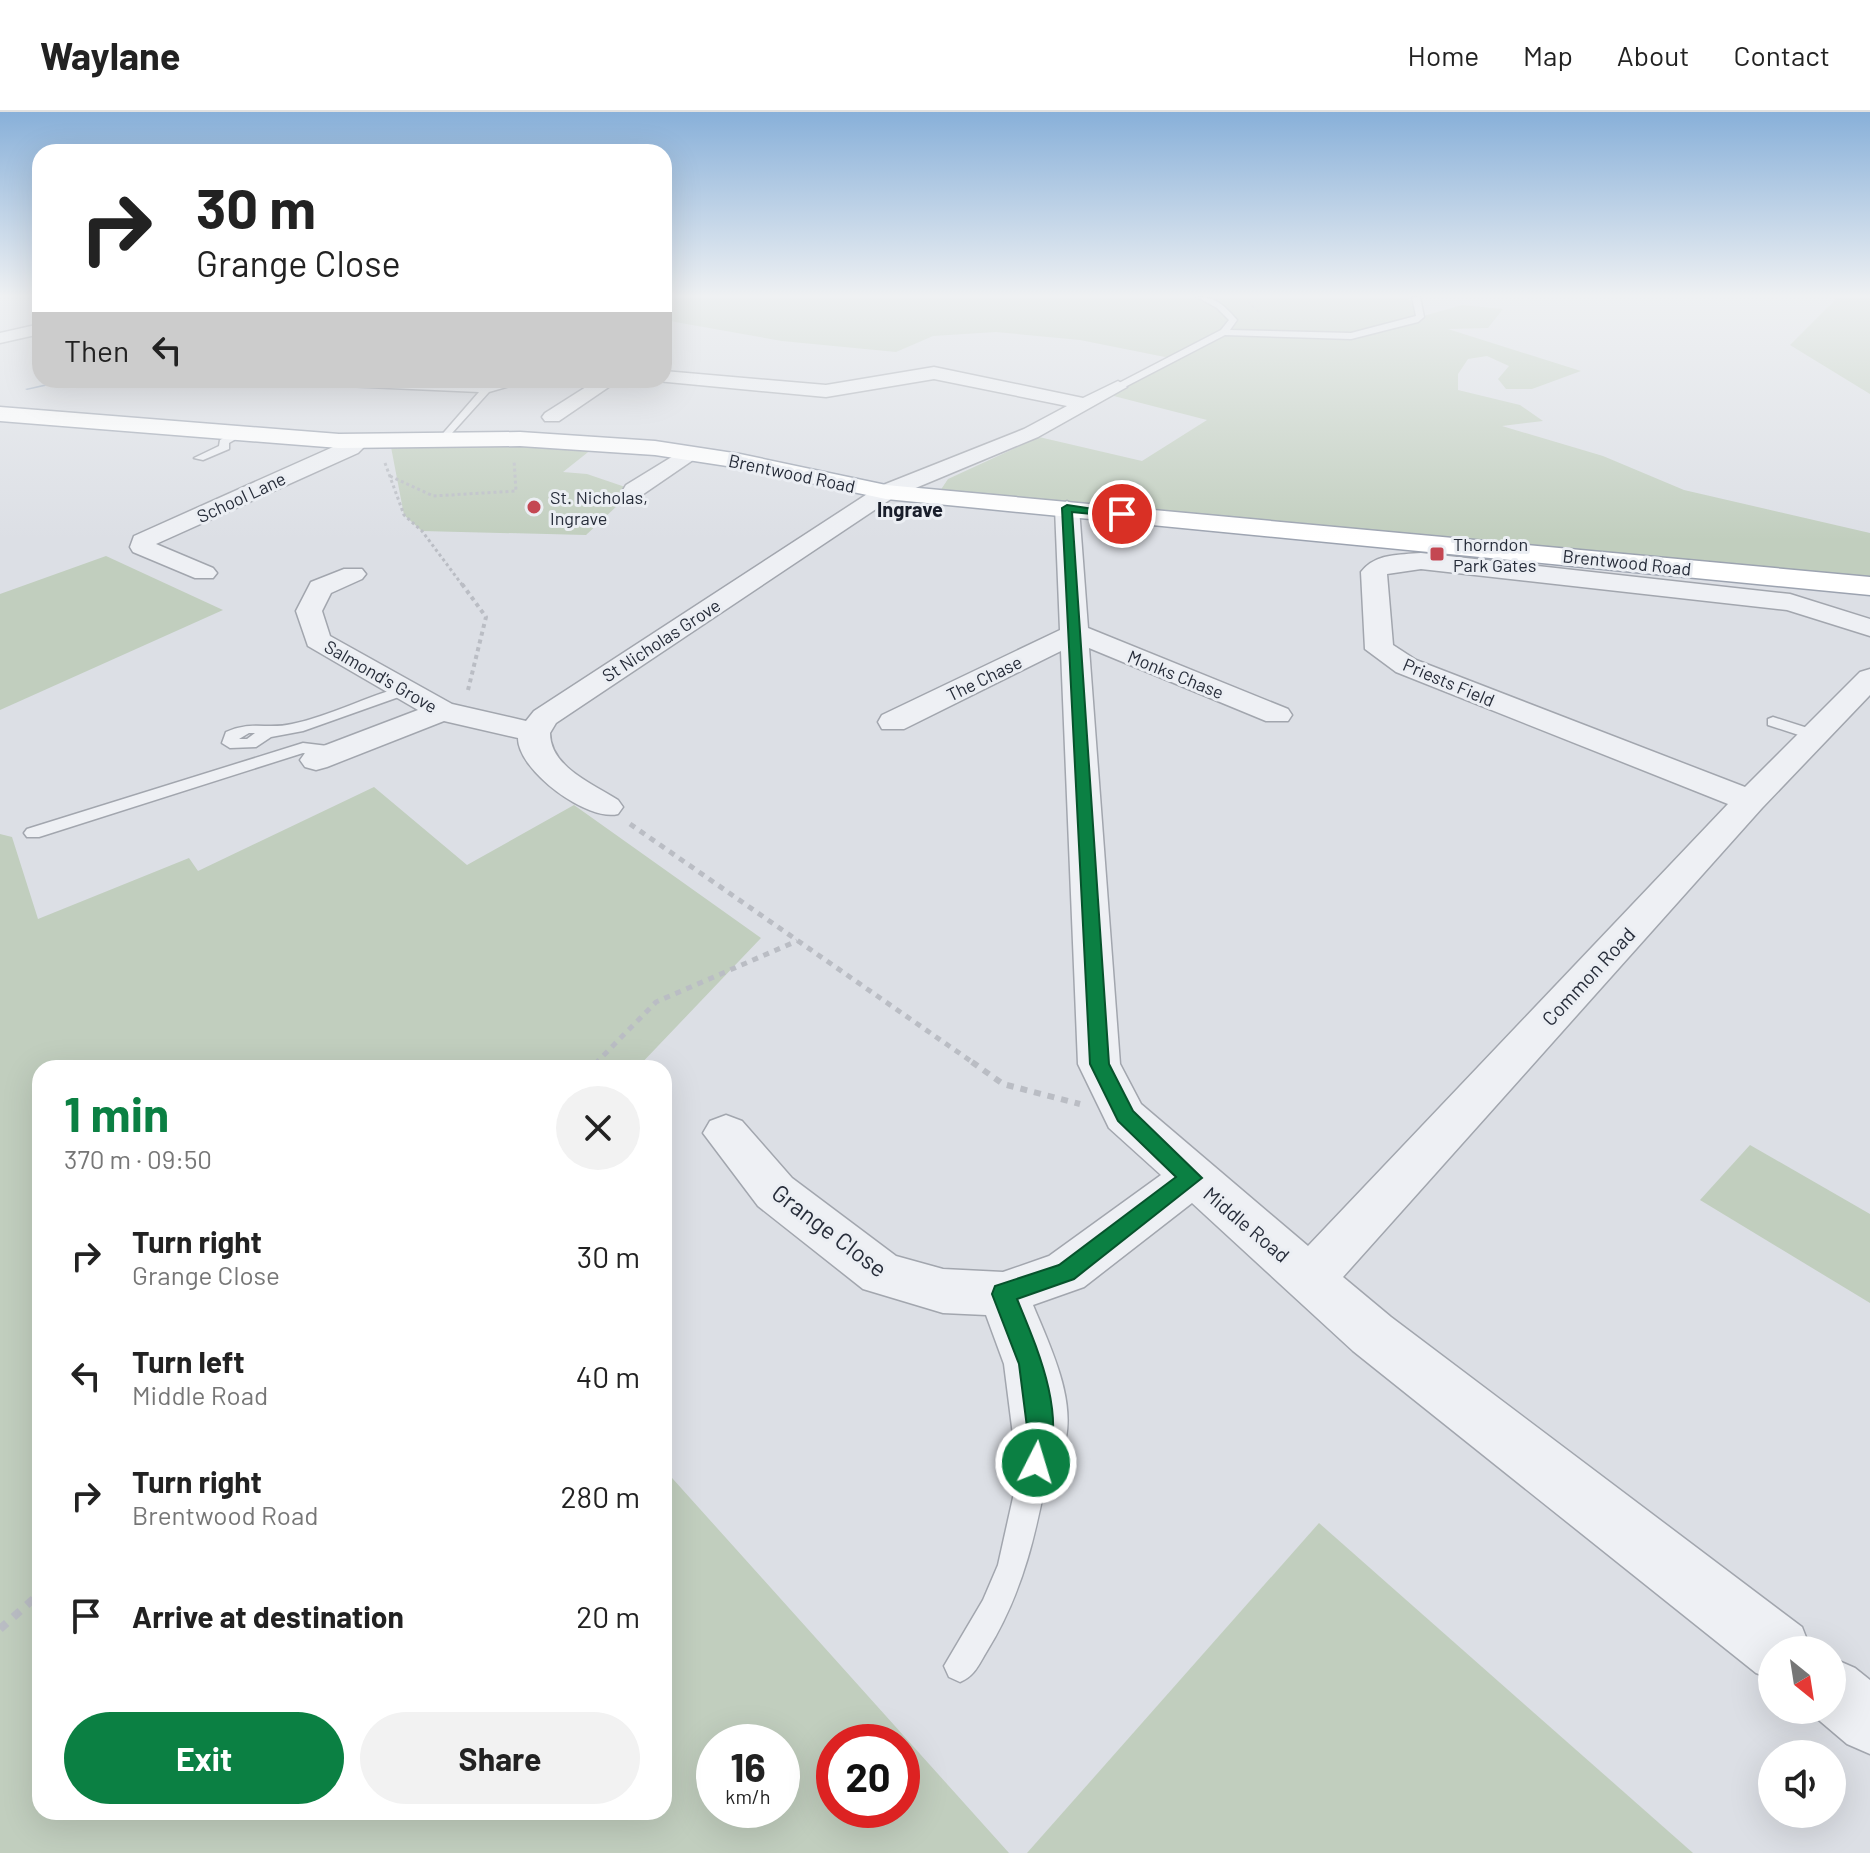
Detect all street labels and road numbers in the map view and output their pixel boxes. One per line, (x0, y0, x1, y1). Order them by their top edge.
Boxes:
street label: Brentwood Road (727, 449, 857, 497)
street label: School Lane (193, 467, 289, 527)
street label: Brentwood Road (1562, 544, 1692, 580)
street label: St Nicholas Grove (598, 594, 724, 686)
street label: Salmond's Grove (321, 635, 441, 717)
street label: Monks Chase (1125, 645, 1227, 703)
street label: The Chase (943, 650, 1025, 706)
street label: Priests Field (1400, 653, 1498, 711)
street label: Common Road (1536, 922, 1640, 1030)
street label: Grange Close (767, 1177, 893, 1283)
street label: Middle Road (1199, 1181, 1295, 1267)

